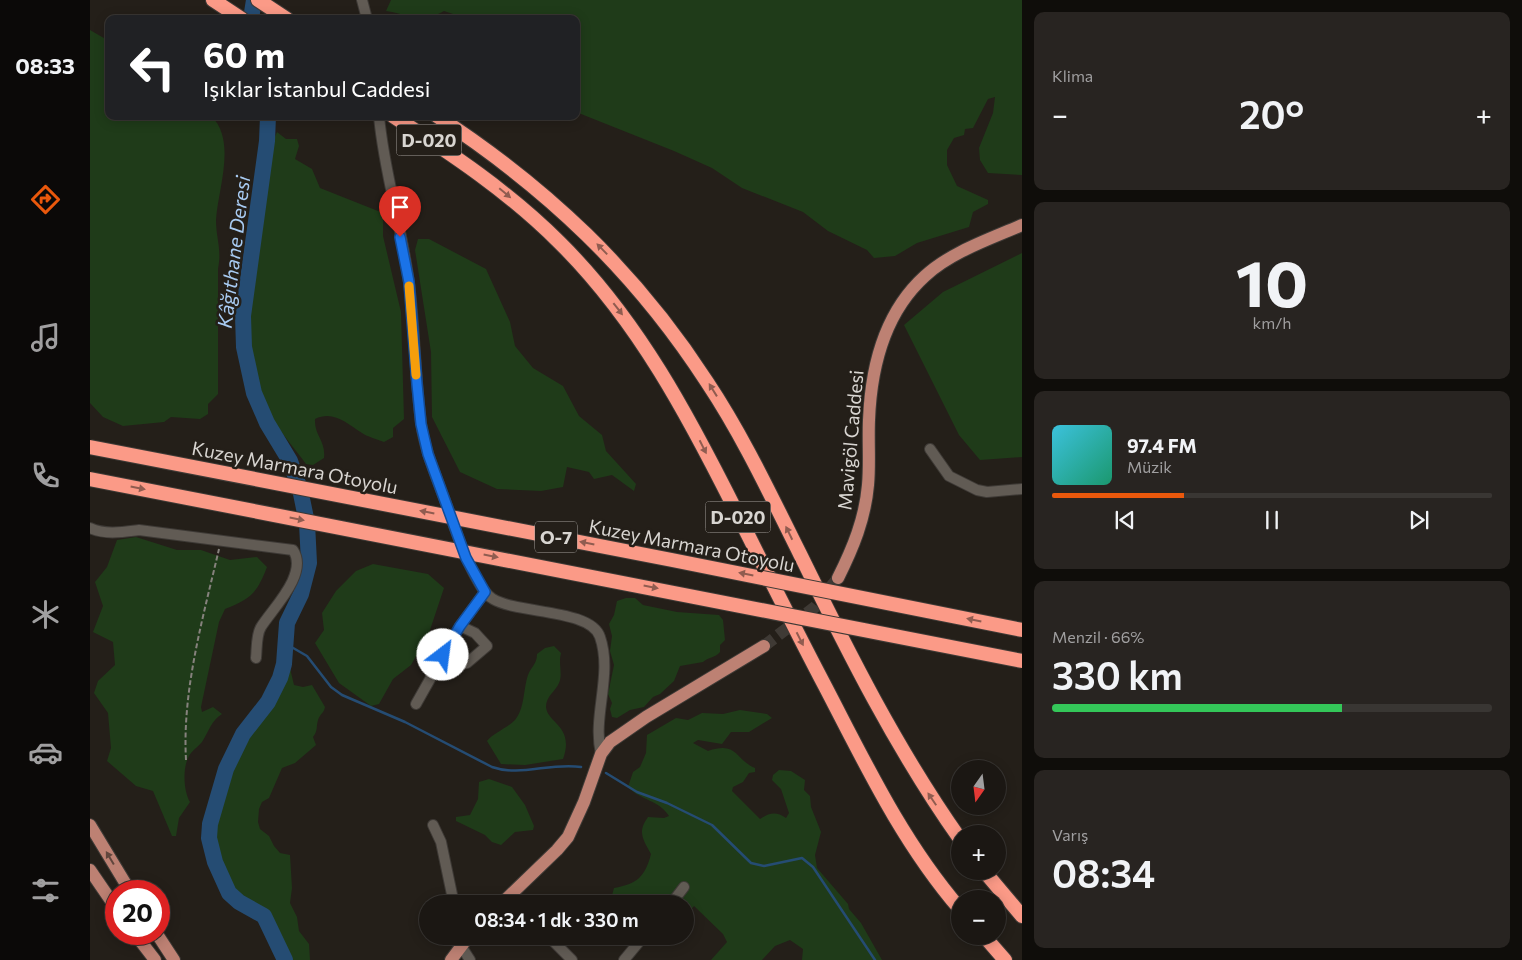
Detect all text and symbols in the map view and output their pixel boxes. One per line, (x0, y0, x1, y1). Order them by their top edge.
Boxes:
text: 60 m (203, 32, 285, 75)
icon: left (120, 35, 185, 100)
text: 08:33 (15, 52, 75, 79)
text: Klima (1052, 66, 1093, 85)
text: Işıklar İstanbul Caddesi (203, 75, 430, 102)
text: 20° (1239, 90, 1304, 137)
text: − (1052, 97, 1068, 131)
text: + (1476, 97, 1492, 131)
road number: D-020 (396, 124, 462, 156)
water label: Kâğıthane Deresi (212, 174, 254, 330)
icon: directions (28, 182, 63, 217)
pin (379, 186, 421, 237)
one-way arrow (498, 188, 511, 199)
icon: arrive (386, 193, 414, 221)
text: 10 (1236, 241, 1308, 320)
one-way arrow (596, 243, 608, 255)
one-way arrow (612, 302, 623, 315)
text: km/h (1253, 313, 1291, 332)
icon: music (28, 320, 63, 355)
street label: Mavigöl Caddesi (832, 369, 868, 511)
one-way arrow (708, 383, 717, 396)
text: 97.4 FM (1127, 434, 1197, 457)
street label: Kuzey Marmara Otoyolu (190, 436, 400, 498)
one-way arrow (699, 440, 707, 454)
text: Müzik (1127, 457, 1172, 476)
icon: phone (28, 458, 63, 493)
one-way arrow (130, 484, 145, 492)
road number: D-020 (706, 502, 770, 532)
icon: previous (1111, 506, 1139, 534)
icon: pause (1258, 506, 1286, 534)
icon: next (1405, 506, 1433, 534)
one-way arrow (420, 508, 435, 516)
street label: Kuzey Marmara Otoyolu (587, 514, 797, 576)
one-way arrow (290, 515, 306, 523)
road number: O-7 (535, 522, 577, 552)
one-way arrow (785, 526, 793, 540)
one-way arrow (579, 539, 594, 547)
one-way arrow (484, 553, 500, 561)
one-way arrow (738, 570, 754, 578)
one-way arrow (643, 583, 658, 591)
icon: climate (28, 597, 63, 632)
one-way arrow (966, 616, 982, 624)
text: Menzil · 66% (1052, 627, 1144, 646)
position arrow (416, 628, 468, 680)
one-way arrow (796, 632, 804, 646)
text: 330 km (1052, 651, 1183, 698)
icon: car (28, 735, 63, 770)
north arrow (951, 760, 1006, 815)
map controls (951, 760, 1006, 945)
one-way arrow (928, 793, 937, 806)
button: + (951, 825, 1006, 880)
text: Varış (1052, 825, 1088, 844)
text: 08:34 (1052, 849, 1155, 896)
one-way arrow (106, 852, 115, 865)
icon: filters (28, 873, 63, 908)
speed limit sign: 20 (105, 880, 170, 945)
button: − (951, 890, 1006, 945)
text: 08:34 · 1 dk · 330 m (474, 908, 639, 931)

